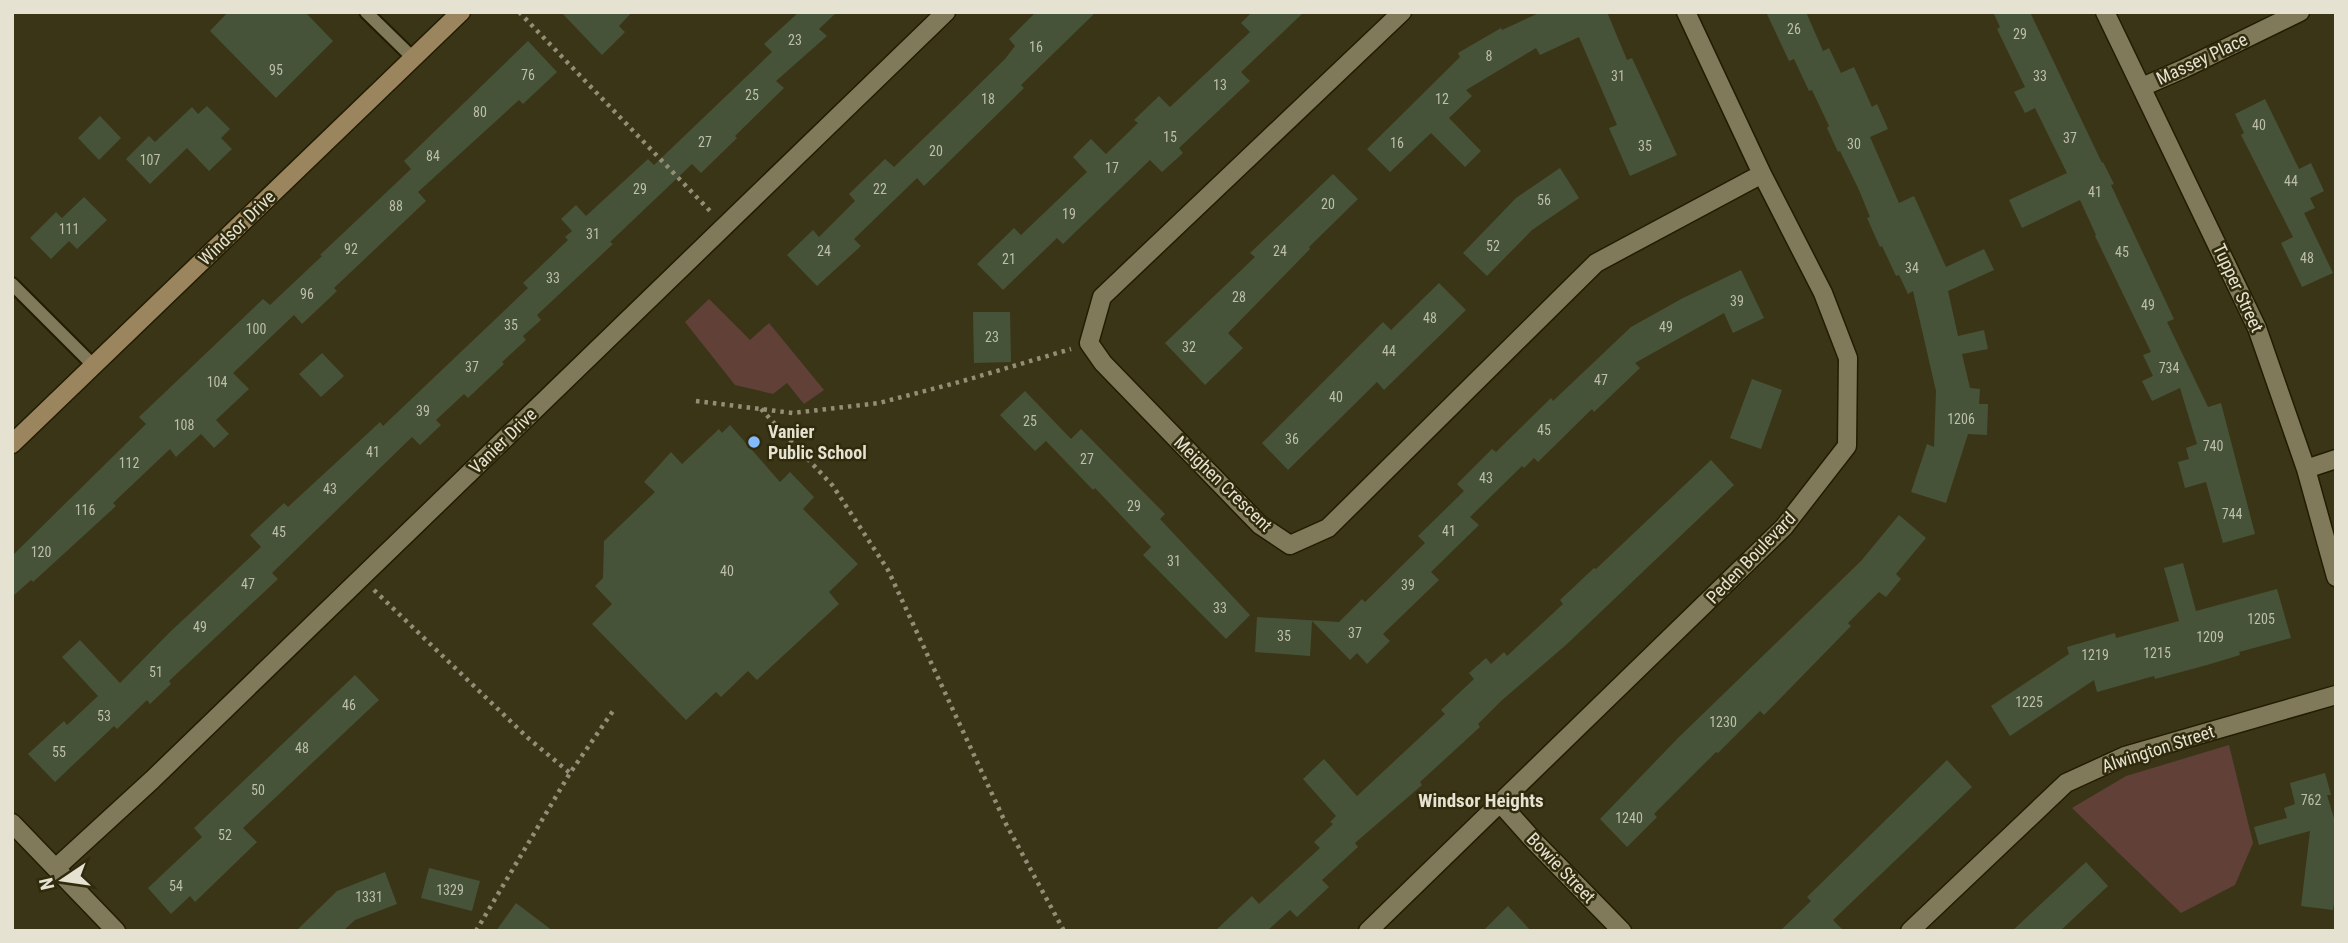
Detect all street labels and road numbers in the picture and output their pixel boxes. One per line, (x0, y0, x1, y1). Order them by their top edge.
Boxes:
street label: Massey Place (2153, 28, 2251, 89)
street label: Windsor Drive (194, 186, 279, 269)
street label: Tupper Street (2209, 240, 2268, 335)
street label: Vanier Drive (465, 404, 541, 478)
street label: Meighen Crescent (1170, 432, 1277, 536)
street label: Peden Boulevard (1702, 508, 1800, 608)
street label: Alwington Street (2099, 720, 2217, 777)
street label: Bowie Street (1523, 828, 1600, 907)

